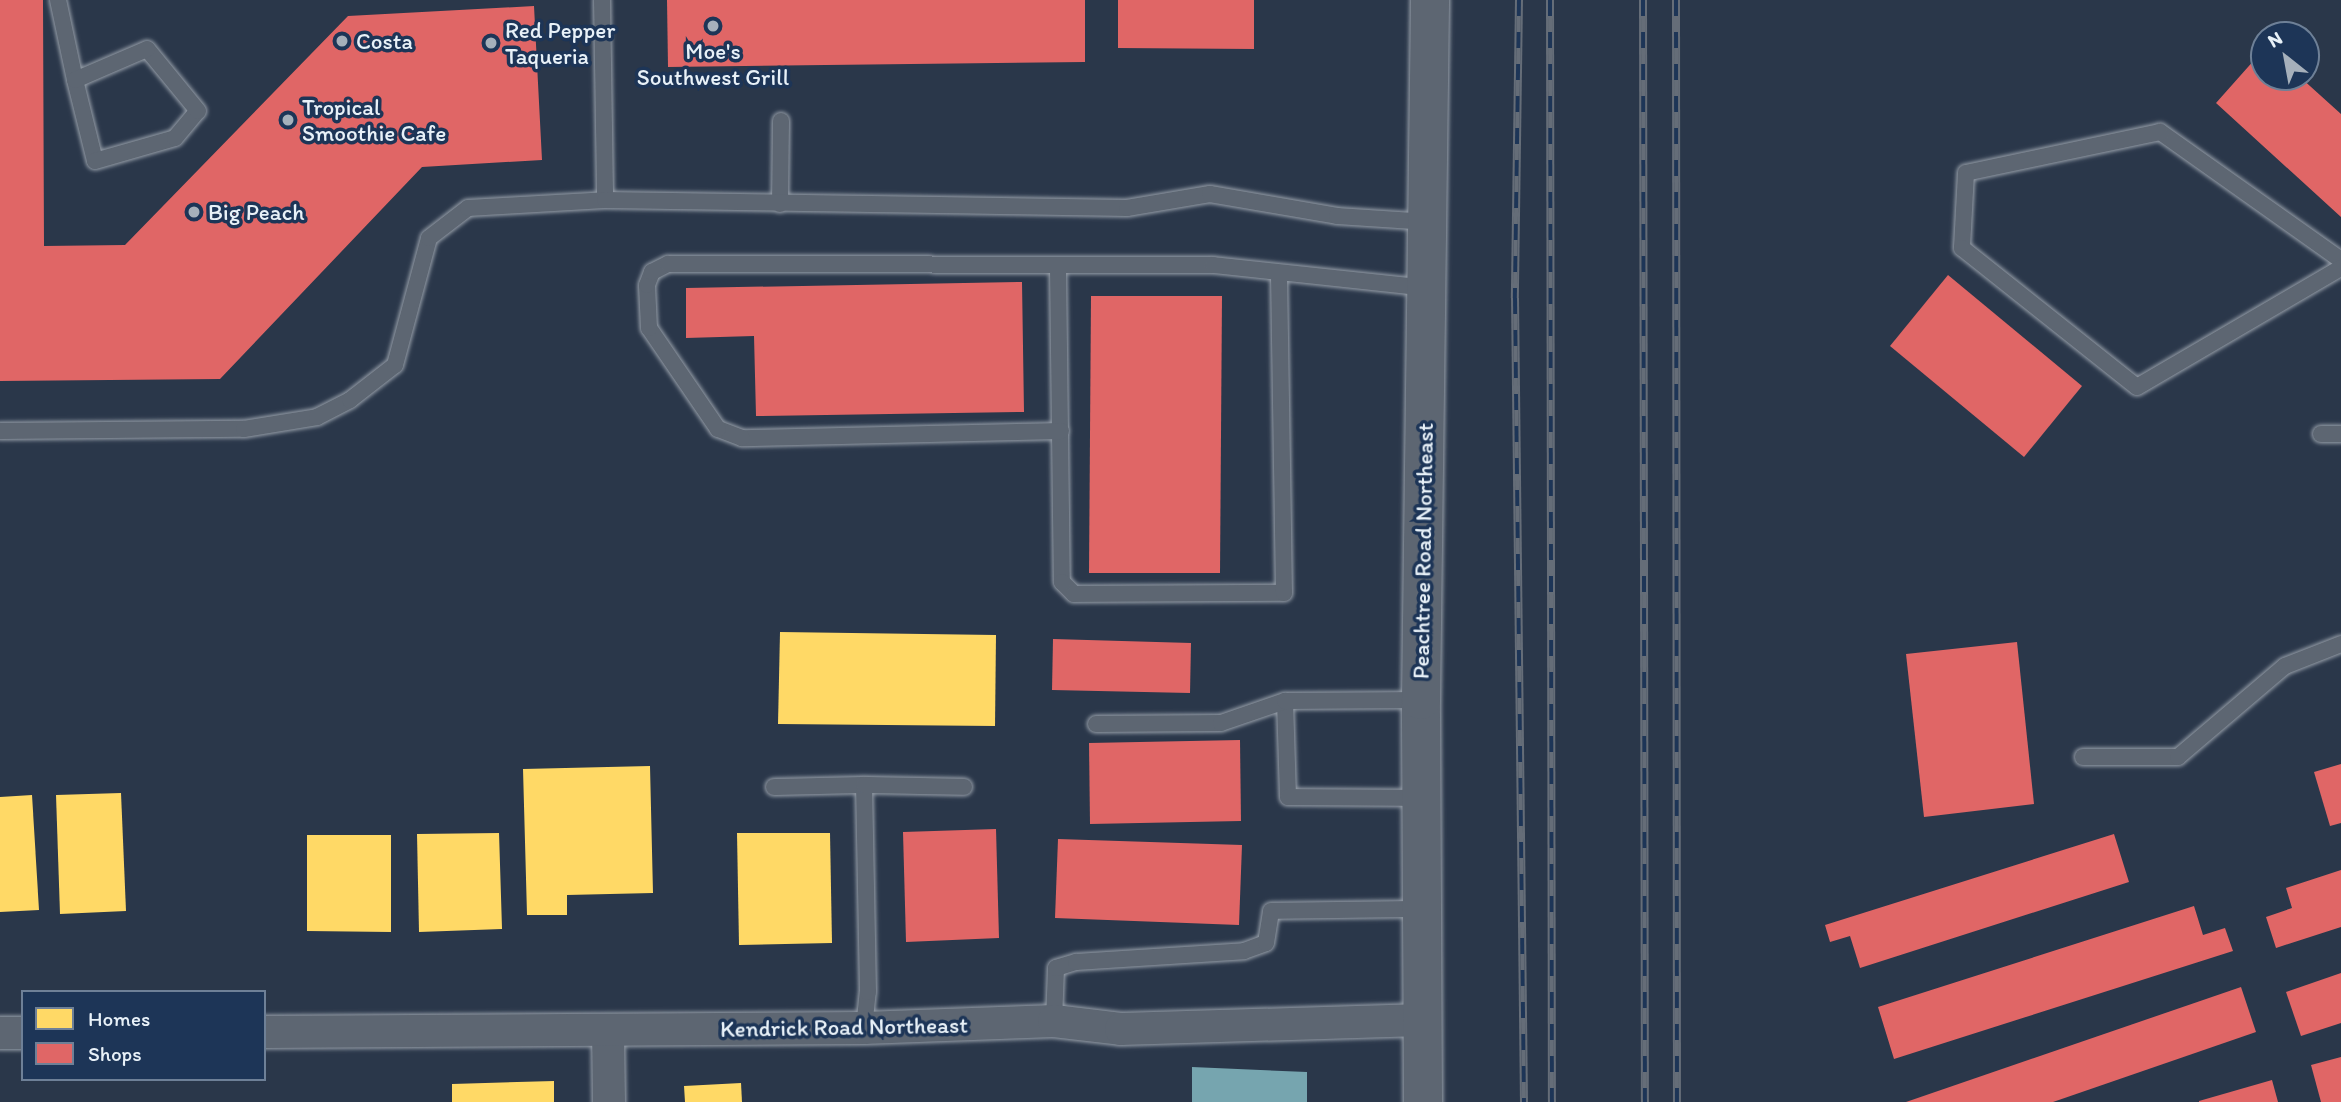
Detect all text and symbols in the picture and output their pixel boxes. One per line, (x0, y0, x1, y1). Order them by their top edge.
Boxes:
place label: Red Pepper Taqueria (505, 16, 615, 70)
marker: Moe's Southwest Grill (705, 18, 721, 34)
north arrow (2250, 21, 2320, 91)
text: N (2264, 26, 2286, 52)
place label: Costa (356, 27, 413, 55)
marker: Costa (334, 33, 350, 49)
marker: Red Pepper Taqueria (483, 35, 499, 51)
place label: Moe's Southwest Grill (637, 37, 789, 91)
place label: Tropical Smoothie Cafe (302, 93, 447, 147)
marker: Tropical Smoothie Cafe (280, 112, 296, 128)
place label: Big Peach (208, 198, 303, 226)
marker: Big Peach (186, 204, 202, 220)
street label: Peachtree Road Northeast (1407, 423, 1439, 679)
legend (21, 990, 266, 1081)
text: Homes (88, 1006, 150, 1031)
street label: Kendrick Road Northeast (720, 1011, 968, 1043)
text: Shops (88, 1041, 142, 1066)

